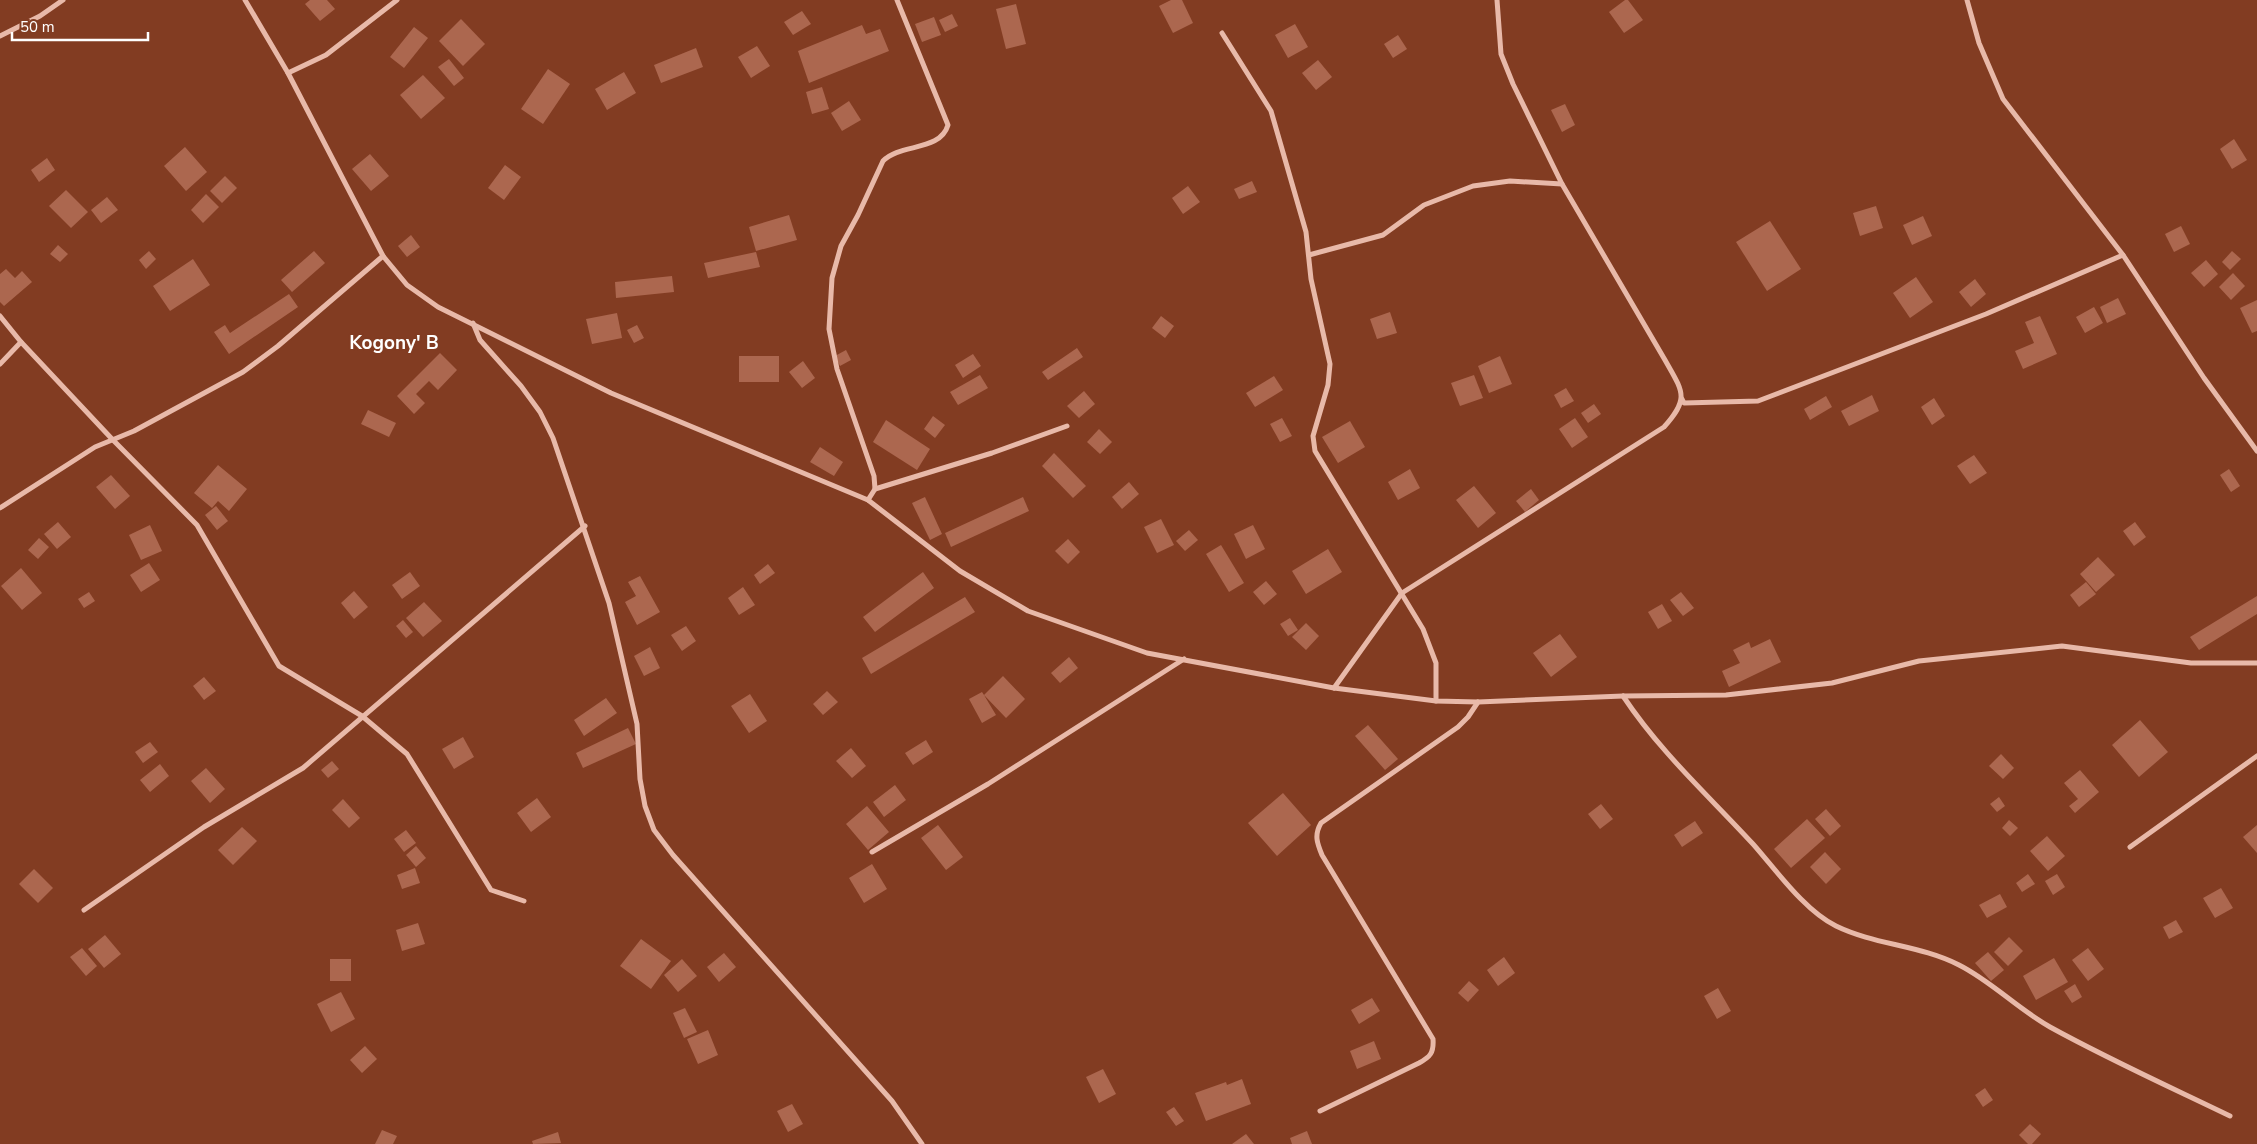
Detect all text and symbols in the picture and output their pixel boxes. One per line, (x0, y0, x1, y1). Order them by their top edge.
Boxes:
scale bar (12, 10, 149, 42)
text: 50 m (20, 17, 55, 37)
district label: Kogony' B (349, 330, 439, 356)

